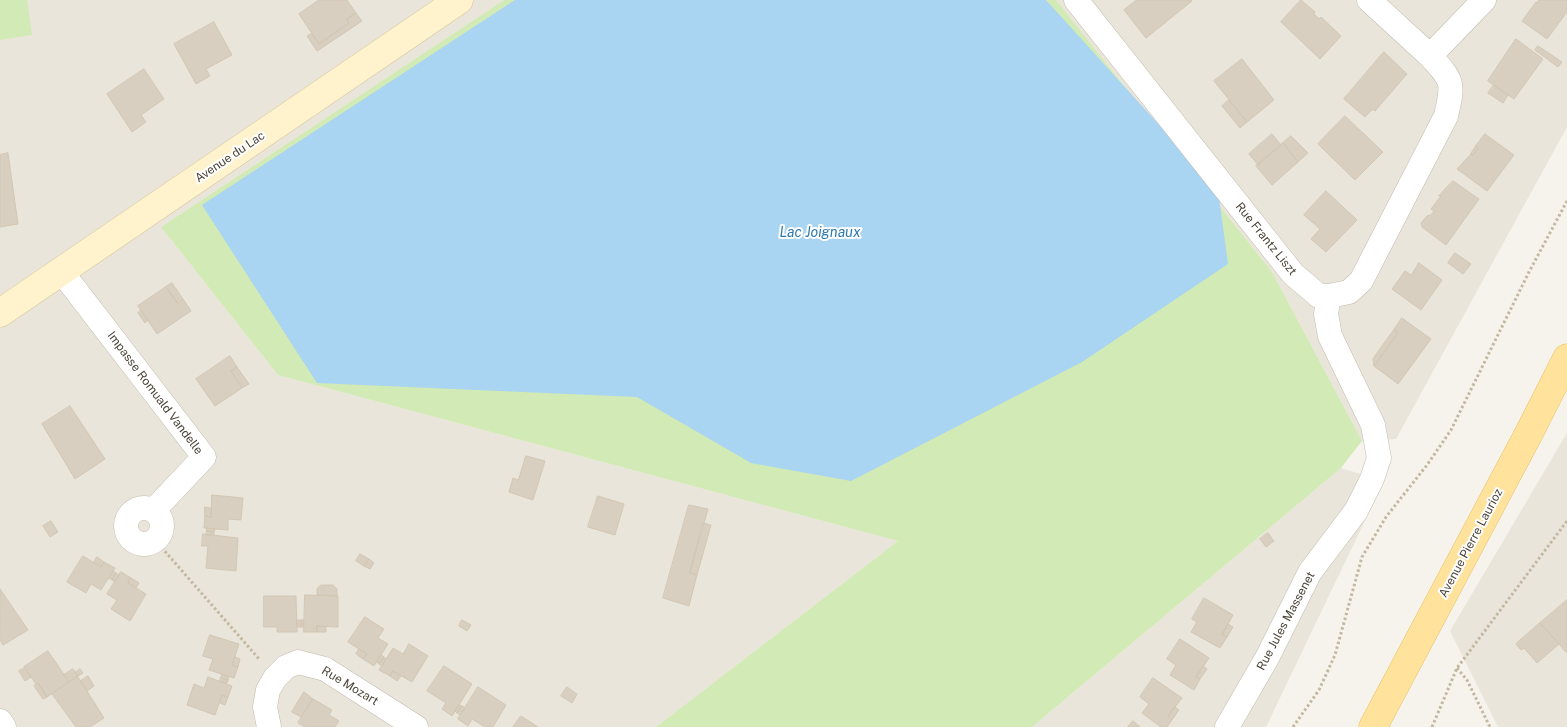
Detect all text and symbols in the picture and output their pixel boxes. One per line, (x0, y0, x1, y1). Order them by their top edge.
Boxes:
street label: Avenue du Lac (192, 128, 268, 186)
street label: Rue Frantz Liszt (1232, 200, 1300, 278)
water label: Lac Joignaux (779, 225, 861, 241)
street label: Impasse Romuald Vandelle (104, 329, 206, 457)
street label: Avenue Pierre Laurioz (1436, 486, 1506, 600)
street label: Rue Jules Massenet (1254, 569, 1318, 673)
street label: Rue Mozart (319, 663, 381, 709)

